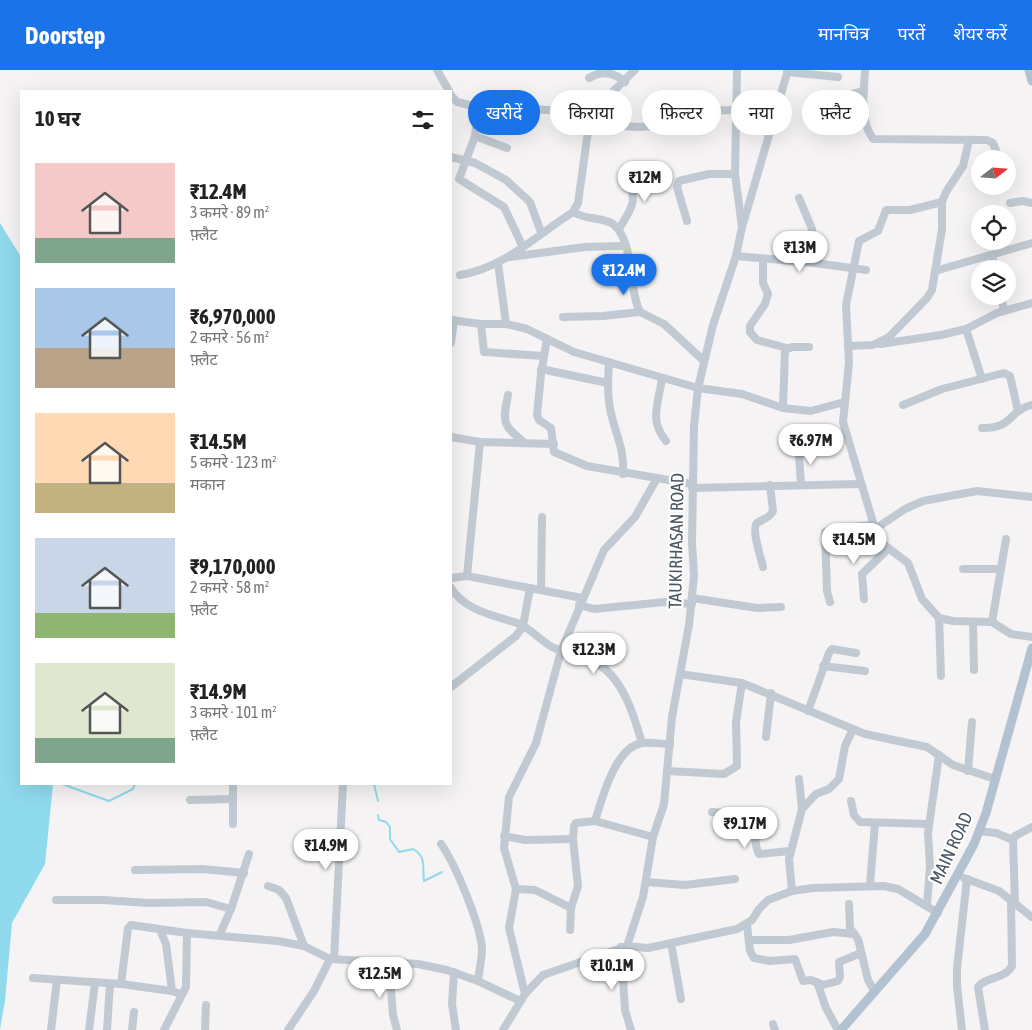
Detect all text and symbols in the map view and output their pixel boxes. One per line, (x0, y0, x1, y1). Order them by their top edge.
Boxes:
text: Doorstep (25, 22, 106, 49)
text: मानचित्र (818, 23, 869, 44)
text: परतें (897, 23, 925, 44)
text: शेयर करें (953, 23, 1007, 44)
chip: खरीदें (468, 90, 540, 135)
chip: किराया (550, 90, 632, 135)
chip: फ़िल्टर (642, 90, 721, 135)
chip: नया (731, 90, 792, 135)
chip: फ़्लैट (802, 90, 869, 135)
text: 10 घर (35, 106, 81, 130)
icon: filters (409, 106, 437, 134)
north arrow (971, 150, 1016, 195)
map controls (971, 150, 1016, 305)
pin: ₹12M (615, 160, 675, 203)
text: ₹12M (629, 168, 661, 186)
text: ₹12.4M (190, 179, 246, 203)
icon: home (75, 183, 135, 243)
text: 3 कमरे · 89 m² (190, 203, 269, 221)
button: locate (971, 205, 1016, 250)
text: फ़्लैट (190, 225, 218, 243)
pin: ₹13M (770, 230, 830, 273)
text: ₹13M (784, 238, 816, 256)
pin: ₹12.4M (583, 254, 665, 296)
button: layers (971, 260, 1016, 305)
text: ₹12.4M (602, 261, 646, 279)
text: ₹6,970,000 (190, 304, 276, 328)
icon: home (75, 308, 135, 368)
text: 2 कमरे · 56 m² (190, 328, 269, 346)
text: फ़्लैट (190, 350, 218, 368)
pin: ₹6.97M (770, 424, 852, 466)
text: ₹14.5M (190, 429, 246, 453)
text: ₹6.97M (789, 431, 833, 449)
icon: home (75, 433, 135, 493)
text: 5 कमरे · 123 m² (190, 453, 277, 471)
street label: TAUKIRHASAN ROAD (664, 473, 688, 609)
text: मकान (190, 475, 225, 493)
pin: ₹14.5M (813, 522, 895, 565)
text: ₹14.5M (832, 530, 876, 548)
text: ₹9,170,000 (190, 554, 276, 578)
icon: home (75, 558, 135, 618)
text: 2 कमरे · 58 m² (190, 578, 269, 596)
text: फ़्लैट (190, 600, 218, 618)
pin: ₹12.3M (553, 632, 635, 675)
text: ₹12.3M (572, 640, 616, 658)
text: ₹14.9M (190, 679, 246, 703)
icon: home (75, 683, 135, 743)
text: 3 कमरे · 101 m² (190, 703, 277, 721)
text: फ़्लैट (190, 725, 218, 743)
pin: ₹9.17M (704, 806, 786, 849)
street label: MAIN ROAD (925, 809, 977, 887)
text: ₹9.17M (723, 814, 767, 832)
pin: ₹14.9M (285, 828, 367, 871)
text: ₹14.9M (304, 836, 348, 854)
pin: ₹10.1M (571, 948, 653, 991)
pin: ₹12.5M (339, 956, 421, 999)
text: ₹10.1M (590, 956, 634, 974)
text: ₹12.5M (358, 964, 402, 982)

